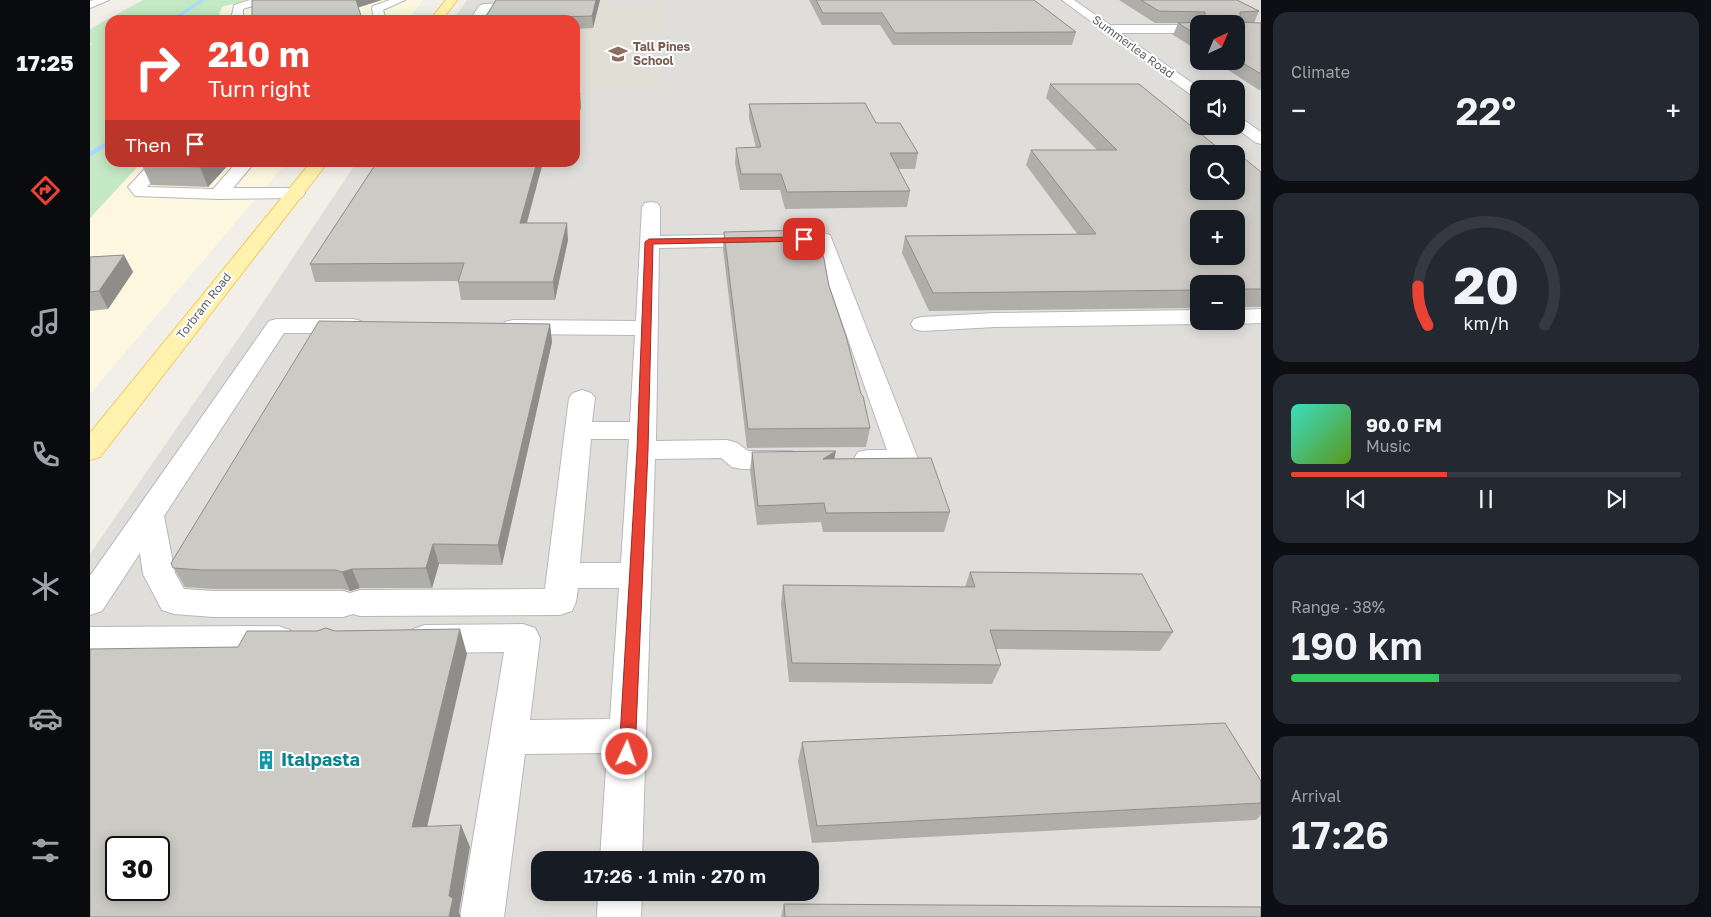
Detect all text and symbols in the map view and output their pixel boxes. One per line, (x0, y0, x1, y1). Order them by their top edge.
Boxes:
street label: Summerlea Road (1089, 12, 1177, 81)
north arrow (1190, 15, 1245, 70)
map controls (1190, 15, 1245, 330)
text: 210 m (208, 33, 310, 75)
icon: right (125, 35, 190, 100)
place label: Tall Pines School (633, 39, 691, 68)
school or university icon: Tall Pines School (607, 43, 629, 65)
text: 17:25 (16, 49, 74, 76)
text: Climate (1291, 62, 1350, 82)
text: Turn right (208, 75, 311, 102)
button: sound (1190, 80, 1245, 135)
text: 22° (1456, 88, 1516, 133)
text: − (1291, 94, 1306, 127)
text: + (1666, 94, 1681, 127)
icon: arrive (181, 130, 209, 158)
text: Then (125, 133, 171, 156)
button: search (1190, 145, 1245, 200)
icon: directions (28, 173, 63, 208)
button: + (1190, 210, 1245, 265)
pin (783, 218, 825, 260)
icon: arrive (790, 225, 818, 253)
text: 20 (1453, 253, 1519, 315)
street label: Torbram Road (173, 270, 234, 342)
button: − (1190, 275, 1245, 330)
icon: music (28, 305, 63, 340)
text: km/h (1463, 312, 1509, 334)
text: 90.0 FM (1366, 413, 1442, 436)
text: Music (1366, 436, 1411, 456)
icon: phone (28, 437, 63, 472)
icon: previous (1342, 485, 1370, 513)
icon: pause (1472, 485, 1500, 513)
icon: next (1602, 485, 1630, 513)
icon: climate (28, 569, 63, 604)
text: Range · 38% (1291, 597, 1385, 617)
text: 190 km (1291, 623, 1423, 668)
icon: car (28, 701, 63, 736)
position arrow (600, 727, 652, 779)
place label: Italpasta (281, 748, 360, 770)
building icon: Italpasta (255, 749, 277, 771)
text: Arrival (1291, 786, 1341, 806)
text: 17:26 (1291, 812, 1389, 857)
icon: filters (28, 833, 63, 868)
speed limit sign: 30 (105, 836, 170, 901)
text: 17:26 · 1 min · 270 m (584, 864, 766, 887)

